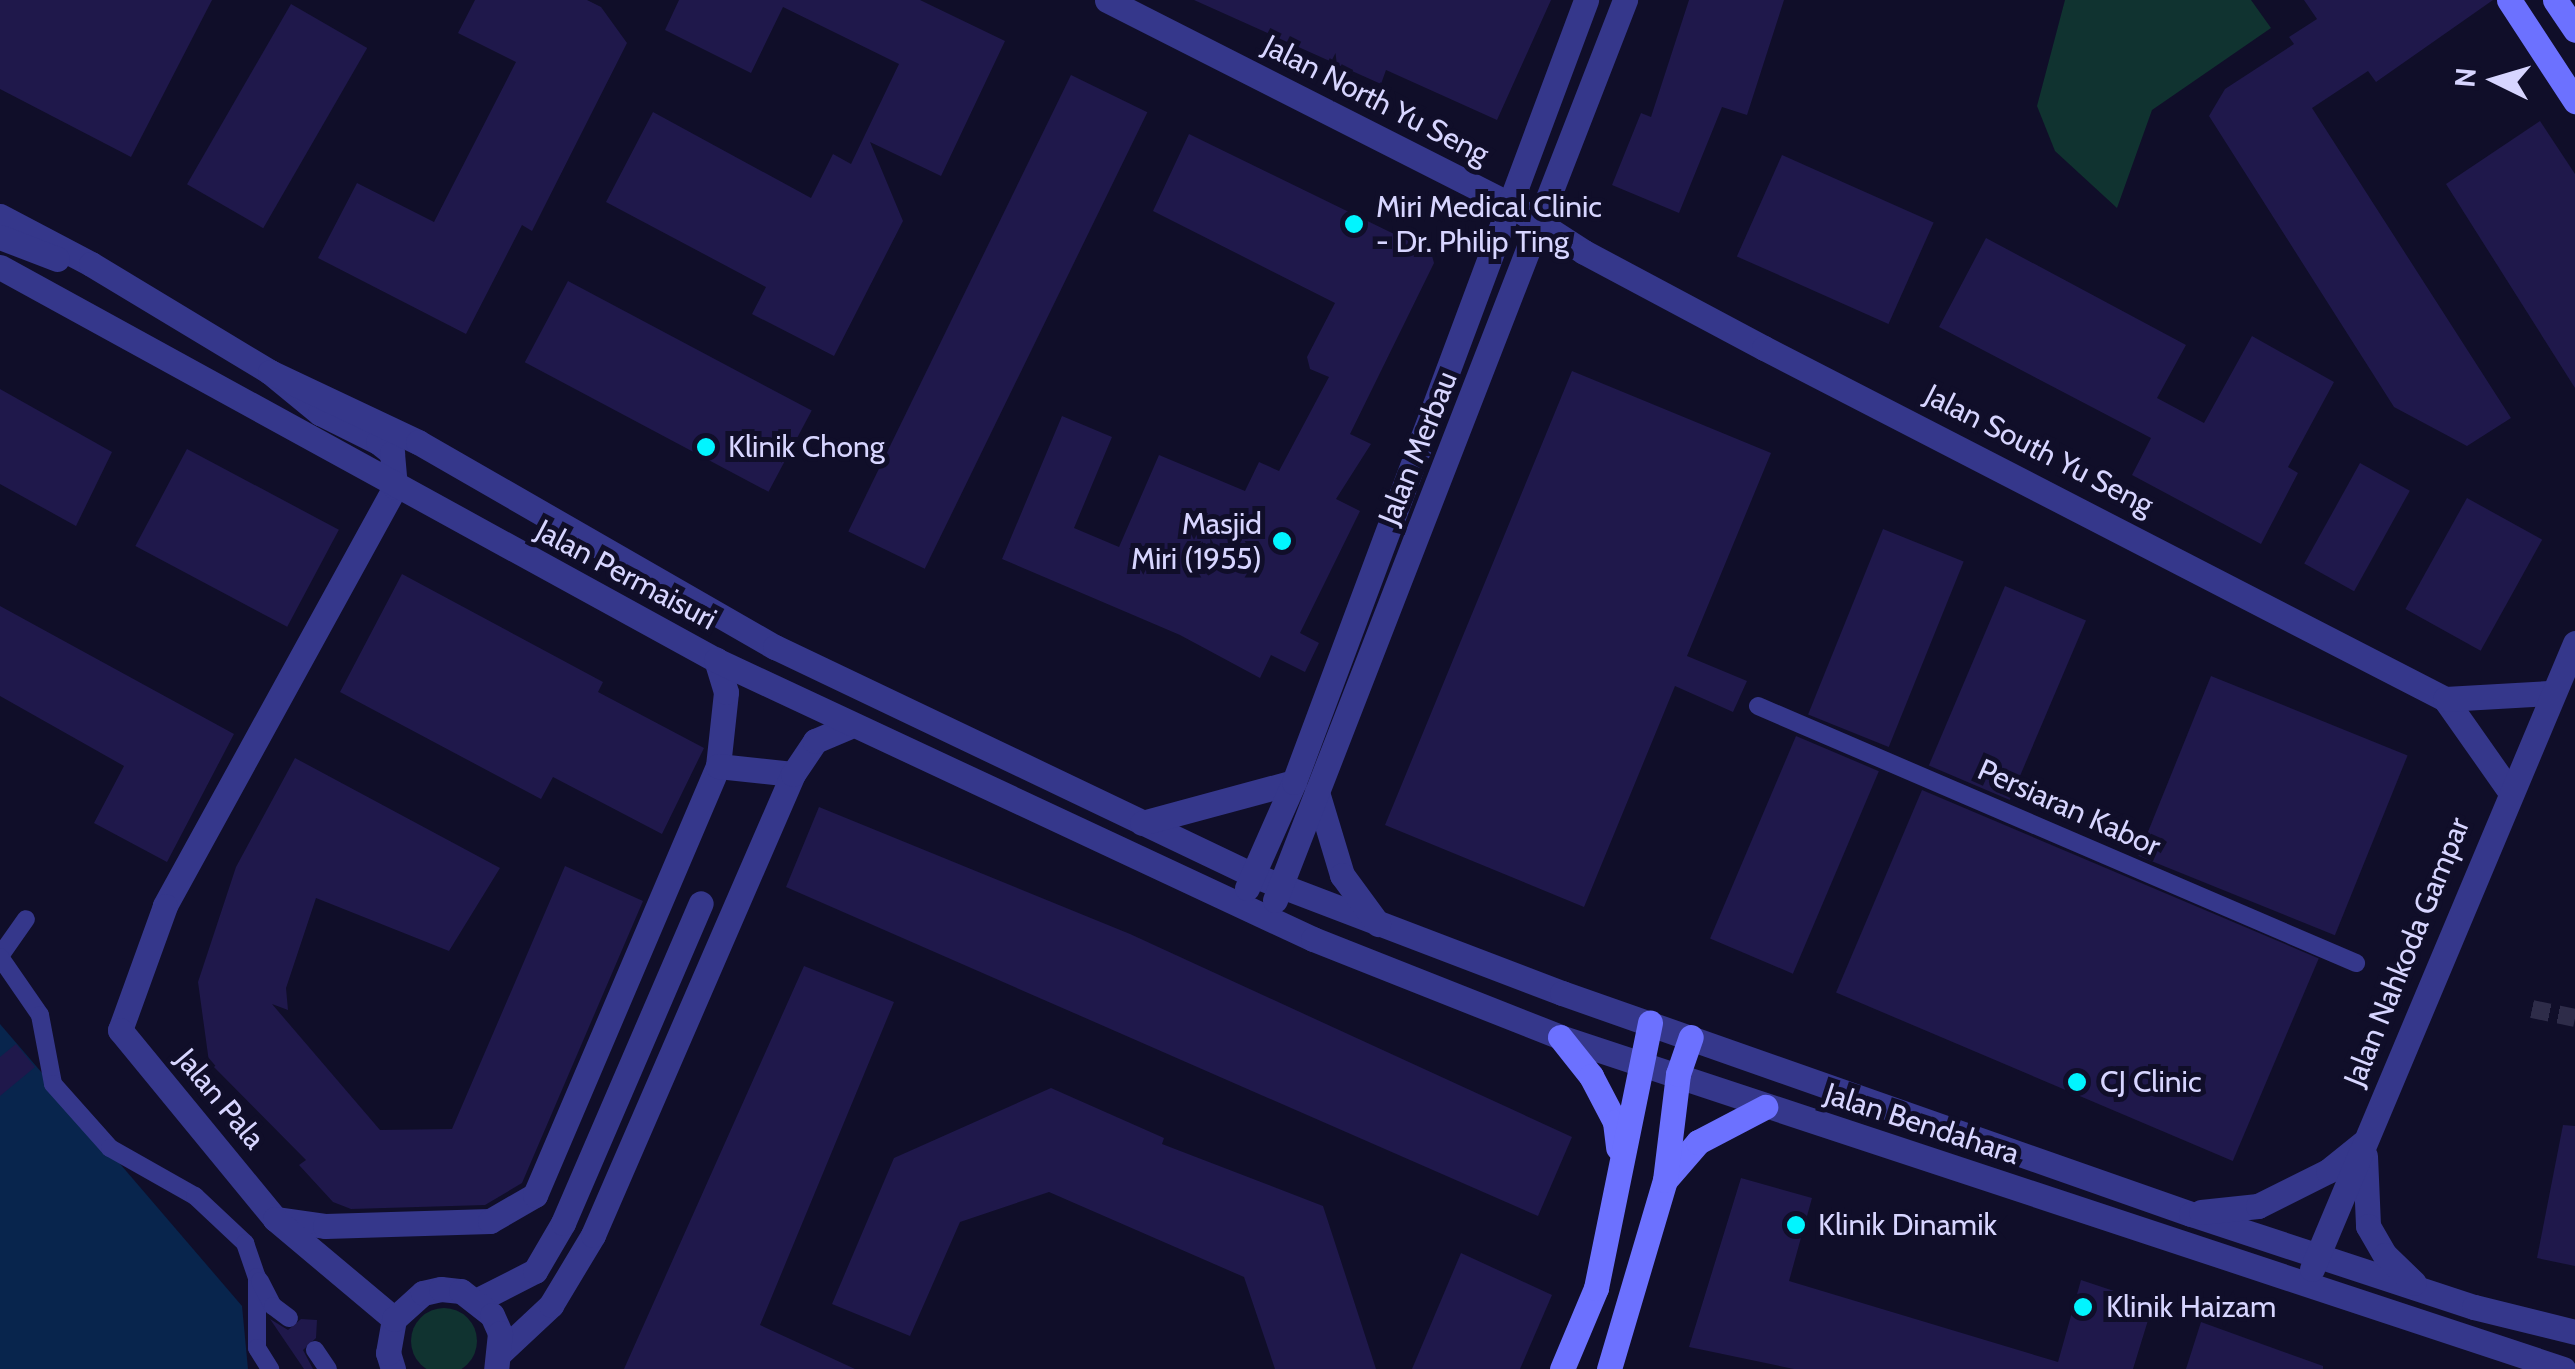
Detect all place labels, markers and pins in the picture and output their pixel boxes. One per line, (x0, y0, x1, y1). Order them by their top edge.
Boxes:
place label: Miri Medical Clinic - Dr. Philip Ting (1376, 189, 1602, 260)
marker: Miri Medical Clinic - Dr. Philip Ting (1341, 211, 1367, 237)
place label: Klinik Chong (728, 429, 885, 465)
marker: Klinik Chong (693, 434, 719, 460)
place label: Masjid Miri (1955) (1131, 506, 1262, 576)
marker: Masjid Miri (1955) (1271, 530, 1293, 552)
place label: CJ Clinic (2100, 1064, 2202, 1100)
marker: CJ Clinic (2064, 1069, 2090, 1095)
place label: Klinik Dinamik (1818, 1207, 1997, 1243)
marker: Klinik Dinamik (1783, 1212, 1809, 1238)
place label: Klinik Haizam (2106, 1289, 2276, 1325)
marker: Klinik Haizam (2070, 1294, 2096, 1320)

